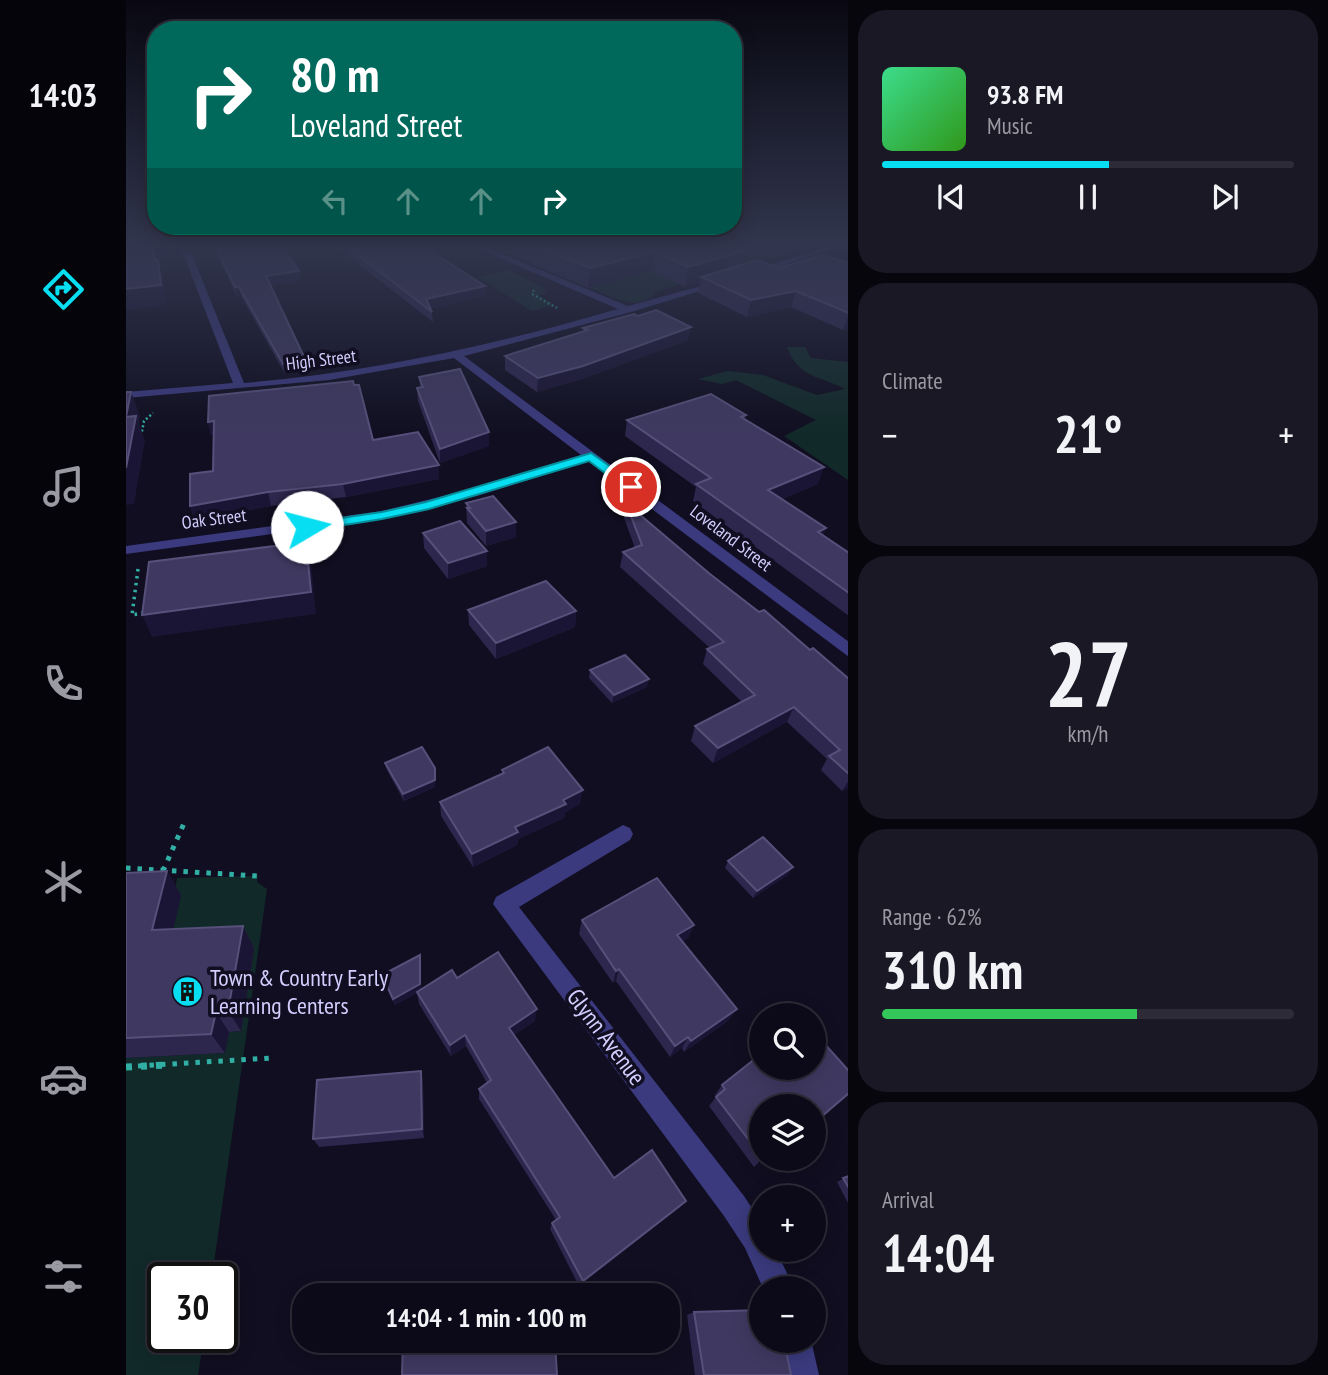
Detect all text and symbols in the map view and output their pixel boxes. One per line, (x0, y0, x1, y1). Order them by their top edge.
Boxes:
text: 80 m (290, 42, 379, 106)
icon: right (175, 49, 266, 140)
text: 14:03 (28, 74, 98, 116)
text: 93.8 FM (987, 78, 1063, 111)
text: Loveland Street (290, 104, 462, 146)
text: Music (987, 111, 1033, 140)
icon: previous (932, 178, 970, 216)
icon: pause (1069, 178, 1107, 216)
icon: next (1206, 178, 1244, 216)
icon: left (316, 182, 354, 220)
icon: ahead (389, 182, 427, 220)
icon: ahead (462, 182, 500, 220)
icon: right (535, 182, 573, 220)
icon: directions (39, 265, 88, 314)
street label: High Street (285, 344, 357, 375)
text: Climate (882, 366, 943, 395)
text: 21° (1054, 400, 1122, 467)
text: − (882, 410, 898, 459)
text: + (1278, 410, 1294, 459)
pin (601, 457, 661, 517)
icon: music (39, 462, 88, 511)
icon: arrive (612, 468, 650, 506)
position arrow (270, 490, 344, 564)
street label: Loveland Street (686, 499, 777, 576)
street label: Oak Street (180, 503, 247, 534)
text: 27 (1045, 614, 1132, 732)
icon: phone (39, 659, 88, 708)
text: km/h (1068, 719, 1108, 748)
icon: climate (39, 857, 88, 906)
text: Range · 62% (882, 902, 982, 931)
text: 310 km (882, 936, 1023, 1003)
place label: Town & Country Early Learning Centers (210, 962, 388, 1021)
building icon: Town & Country Early Learning Centers (170, 975, 204, 1009)
street label: Glynn Avenue (560, 982, 653, 1091)
map controls (749, 1003, 826, 1353)
button: search (749, 1003, 826, 1080)
icon: car (39, 1054, 88, 1103)
button: layers (749, 1094, 826, 1171)
button: + (749, 1185, 826, 1262)
text: Arrival (882, 1185, 934, 1214)
text: 14:04 (882, 1219, 994, 1286)
icon: filters (39, 1252, 88, 1301)
speed limit sign: 30 (147, 1262, 238, 1353)
button: − (749, 1276, 826, 1353)
text: 14:04 · 1 min · 100 m (386, 1301, 586, 1334)

